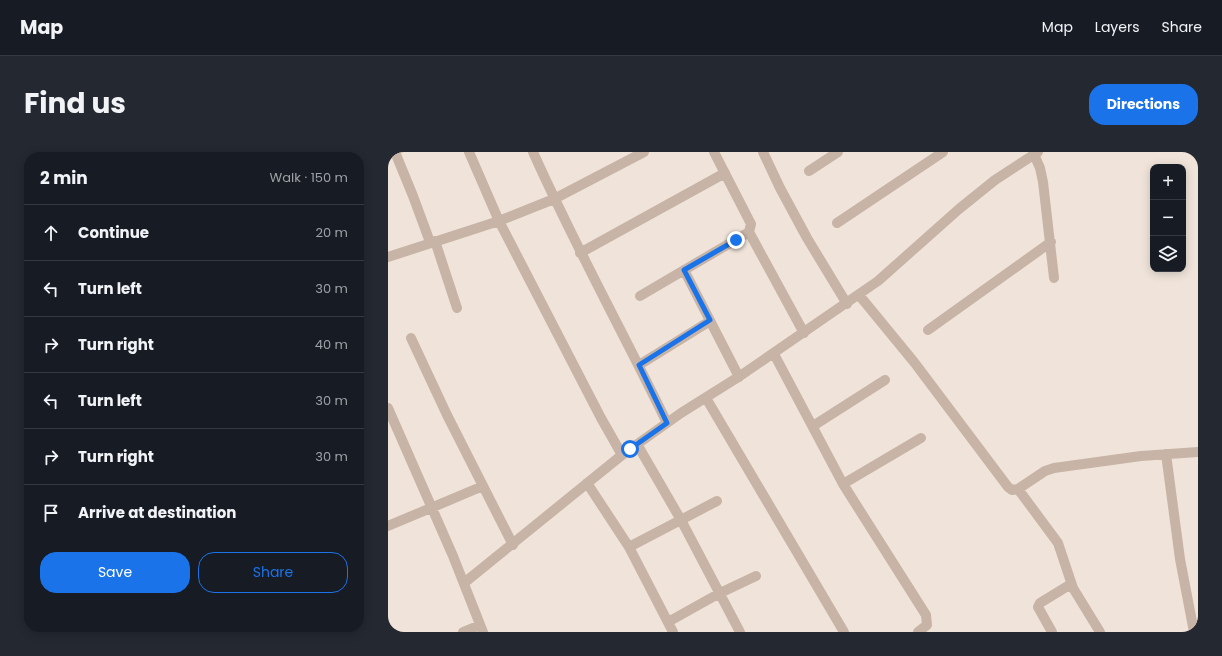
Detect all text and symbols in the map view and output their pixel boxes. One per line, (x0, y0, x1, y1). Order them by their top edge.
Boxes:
text: Map (20, 14, 63, 41)
text: Map (1042, 17, 1073, 37)
text: Layers (1095, 17, 1139, 37)
text: Share (1161, 17, 1202, 37)
text: Find us (24, 84, 126, 123)
button: Directions (1089, 84, 1198, 125)
map controls (1150, 164, 1186, 272)
button: + (1150, 164, 1186, 200)
text: 2 min (40, 166, 88, 190)
text: Walk · 150 m (270, 168, 348, 187)
button: − (1150, 200, 1186, 236)
icon: ahead (40, 222, 62, 244)
text: Continue (78, 222, 149, 243)
text: 20 m (315, 223, 348, 242)
route end (727, 231, 745, 249)
button: layers (1150, 236, 1186, 272)
icon: left (40, 278, 62, 300)
text: Turn left (78, 278, 142, 299)
text: 30 m (315, 279, 348, 298)
icon: right (40, 334, 62, 356)
text: Turn right (78, 334, 154, 355)
text: 40 m (315, 335, 348, 354)
icon: left (40, 390, 62, 412)
text: Turn left (78, 390, 142, 411)
text: 30 m (315, 391, 348, 410)
route start (621, 440, 639, 458)
icon: right (40, 446, 62, 468)
text: Turn right (78, 446, 154, 467)
text: 30 m (315, 447, 348, 466)
icon: arrive (40, 502, 62, 524)
text: Arrive at destination (78, 502, 236, 523)
button: Save (40, 552, 190, 593)
button: Share (198, 552, 348, 593)

